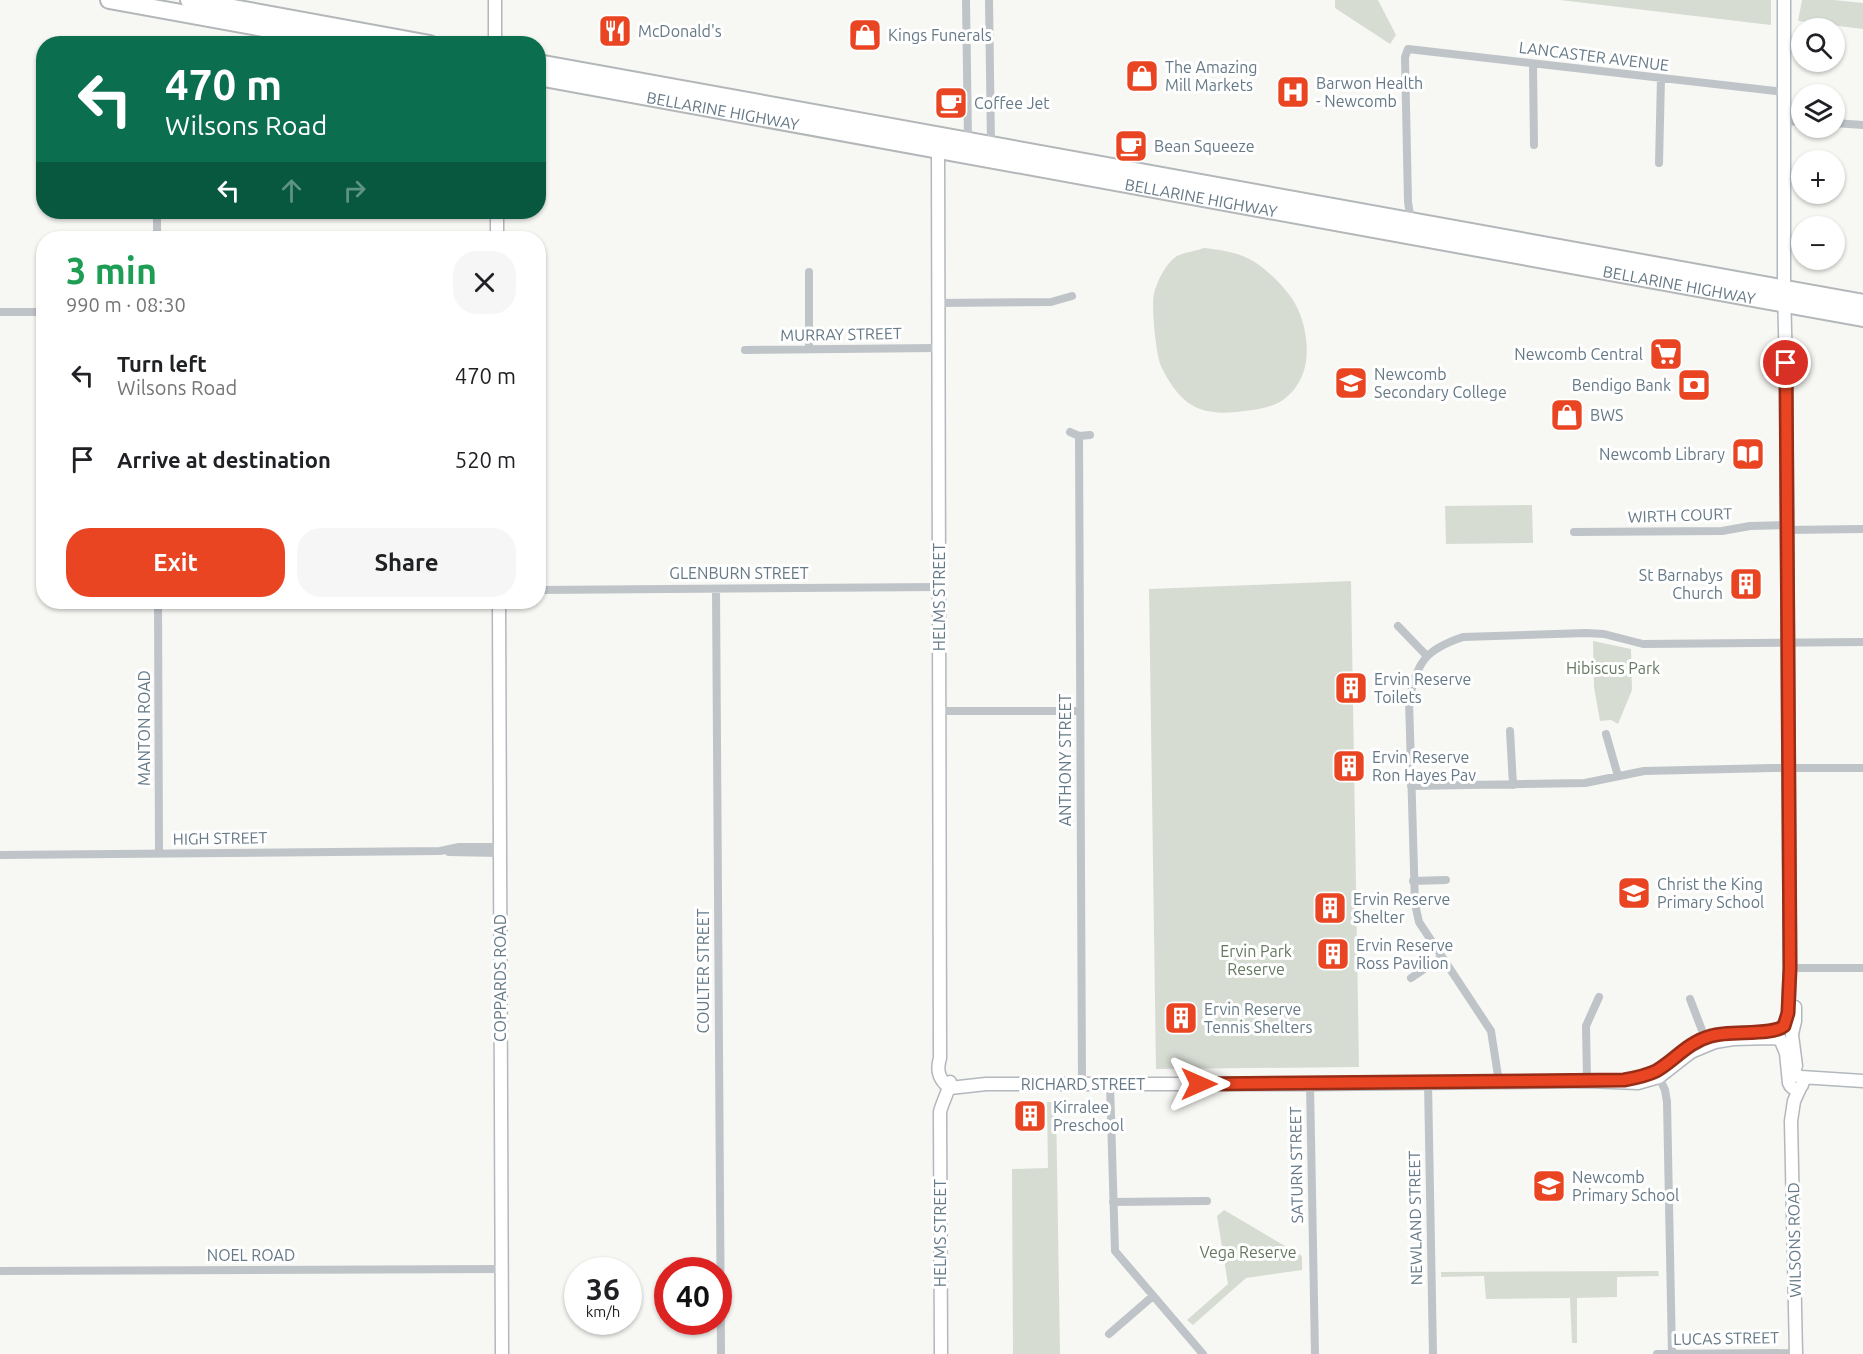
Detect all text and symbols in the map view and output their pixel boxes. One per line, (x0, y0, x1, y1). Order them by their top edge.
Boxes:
restaurant icon: McDonald's (597, 13, 633, 49)
shop icon: Kings Funerals (847, 17, 883, 53)
map controls (1791, 18, 1845, 270)
button: search (1791, 18, 1845, 72)
place label: McDonald's (638, 22, 722, 40)
place label: Kings Funerals (888, 26, 992, 44)
street label: LANCASTER AVENUE (1518, 38, 1670, 74)
shop icon: The Amazing Mill Markets (1124, 58, 1160, 94)
place label: The Amazing Mill Markets (1165, 58, 1258, 94)
icon: left (66, 60, 144, 138)
text: 470 m (165, 61, 282, 108)
hospital icon: Barwon Health - Newcomb (1275, 74, 1311, 110)
place label: Barwon Health - Newcomb (1316, 74, 1423, 110)
button: layers (1791, 84, 1845, 138)
cafe icon: Coffee Jet (933, 85, 969, 121)
street label: BELLARINE HIGHWAY (645, 88, 801, 133)
place label: Coffee Jet (974, 94, 1050, 112)
text: Wilsons Road (165, 110, 327, 140)
cafe icon: Bean Squeeze (1113, 128, 1149, 164)
place label: Bean Squeeze (1154, 137, 1255, 155)
button: + (1791, 150, 1845, 204)
icon: left (212, 174, 245, 207)
icon: ahead (275, 174, 308, 207)
icon: right (338, 174, 371, 207)
street label: BELLARINE HIGHWAY (1123, 175, 1280, 220)
button: − (1791, 216, 1845, 270)
text: 3 min (66, 250, 157, 291)
button: close (453, 251, 516, 314)
street label: BELLARINE HIGHWAY (1602, 262, 1758, 307)
text: 990 m · 08:30 (66, 293, 186, 316)
street label: MURRAY STREET (780, 324, 902, 344)
supermarket icon: Newcomb Central (1648, 336, 1684, 372)
pin (1760, 337, 1811, 388)
place label: Newcomb Central (1514, 345, 1643, 363)
icon: arrive (1769, 346, 1802, 379)
text: Turn left (117, 351, 207, 376)
icon: left (66, 359, 99, 392)
text: 470 m (455, 363, 516, 388)
school or university icon: Newcomb Secondary College (1333, 365, 1369, 401)
place label: Newcomb Secondary College (1374, 365, 1507, 401)
bank icon: Bendigo Bank (1676, 367, 1712, 403)
text: Wilsons Road (117, 376, 237, 399)
place label: Bendigo Bank (1572, 376, 1671, 394)
shop icon: BWS (1549, 397, 1585, 433)
place label: BWS (1590, 406, 1623, 424)
library icon: Newcomb Library (1730, 436, 1766, 472)
icon: arrive (66, 443, 99, 476)
place label: Newcomb Library (1599, 445, 1725, 463)
text: Arrive at destination (117, 447, 331, 472)
text: 520 m (455, 447, 516, 472)
street label: WIRTH COURT (1628, 504, 1733, 526)
button: Exit (66, 528, 285, 597)
button: Share (297, 528, 516, 597)
street label: HELMS STREET (930, 543, 948, 651)
street label: GLENBURN STREET (669, 564, 809, 582)
place label: St Barnabys Church (1639, 566, 1723, 602)
building icon: St Barnabys Church (1728, 566, 1764, 602)
park label: Hibiscus Park (1566, 659, 1660, 677)
street label: MANTON ROAD (135, 670, 153, 786)
building icon: Ervin Reserve Toilets (1333, 670, 1369, 706)
place label: Ervin Reserve Toilets (1374, 670, 1471, 706)
street label: ANTHONY STREET (1056, 694, 1074, 826)
building icon: Ervin Reserve Ron Hayes Pav (1331, 748, 1367, 784)
place label: Ervin Reserve Ron Hayes Pav (1372, 748, 1476, 784)
street label: HIGH STREET (172, 828, 268, 848)
school or university icon: Christ the King Primary School (1616, 875, 1652, 911)
place label: Christ the King Primary School (1657, 875, 1764, 911)
building icon: Ervin Reserve Shelter (1312, 890, 1348, 926)
place label: Ervin Reserve Shelter (1353, 890, 1450, 926)
street label: COULTER STREET (694, 908, 712, 1034)
street label: COPPARDS ROAD (491, 914, 509, 1042)
building icon: Ervin Reserve Ross Pavilion (1315, 936, 1351, 972)
place label: Ervin Reserve Ross Pavilion (1356, 936, 1453, 972)
park label: Ervin Park Reserve (1220, 942, 1292, 978)
building icon: Ervin Reserve Tennis Shelters (1163, 1000, 1199, 1036)
place label: Ervin Reserve Tennis Shelters (1204, 1000, 1312, 1036)
position arrow (1167, 1052, 1231, 1116)
street label: RICHARD STREET (1021, 1075, 1145, 1093)
building icon: Kirralee Preschool (1012, 1098, 1048, 1134)
place label: Kirralee Preschool (1053, 1098, 1124, 1134)
street label: SATURN STREET (1286, 1106, 1306, 1224)
street label: NEWLAND STREET (1405, 1150, 1425, 1285)
school or university icon: Newcomb Primary School (1531, 1168, 1567, 1204)
place label: Newcomb Primary School (1572, 1168, 1679, 1204)
street label: HELMS STREET (931, 1179, 949, 1287)
street label: WILSONS ROAD (1784, 1182, 1804, 1298)
park label: Vega Reserve (1199, 1243, 1297, 1261)
street label: NOEL ROAD (207, 1246, 295, 1264)
speed limit sign: 40 (654, 1257, 732, 1335)
text: 36 (586, 1272, 620, 1306)
text: km/h (586, 1303, 620, 1320)
street label: LUCAS STREET (1673, 1328, 1779, 1348)

